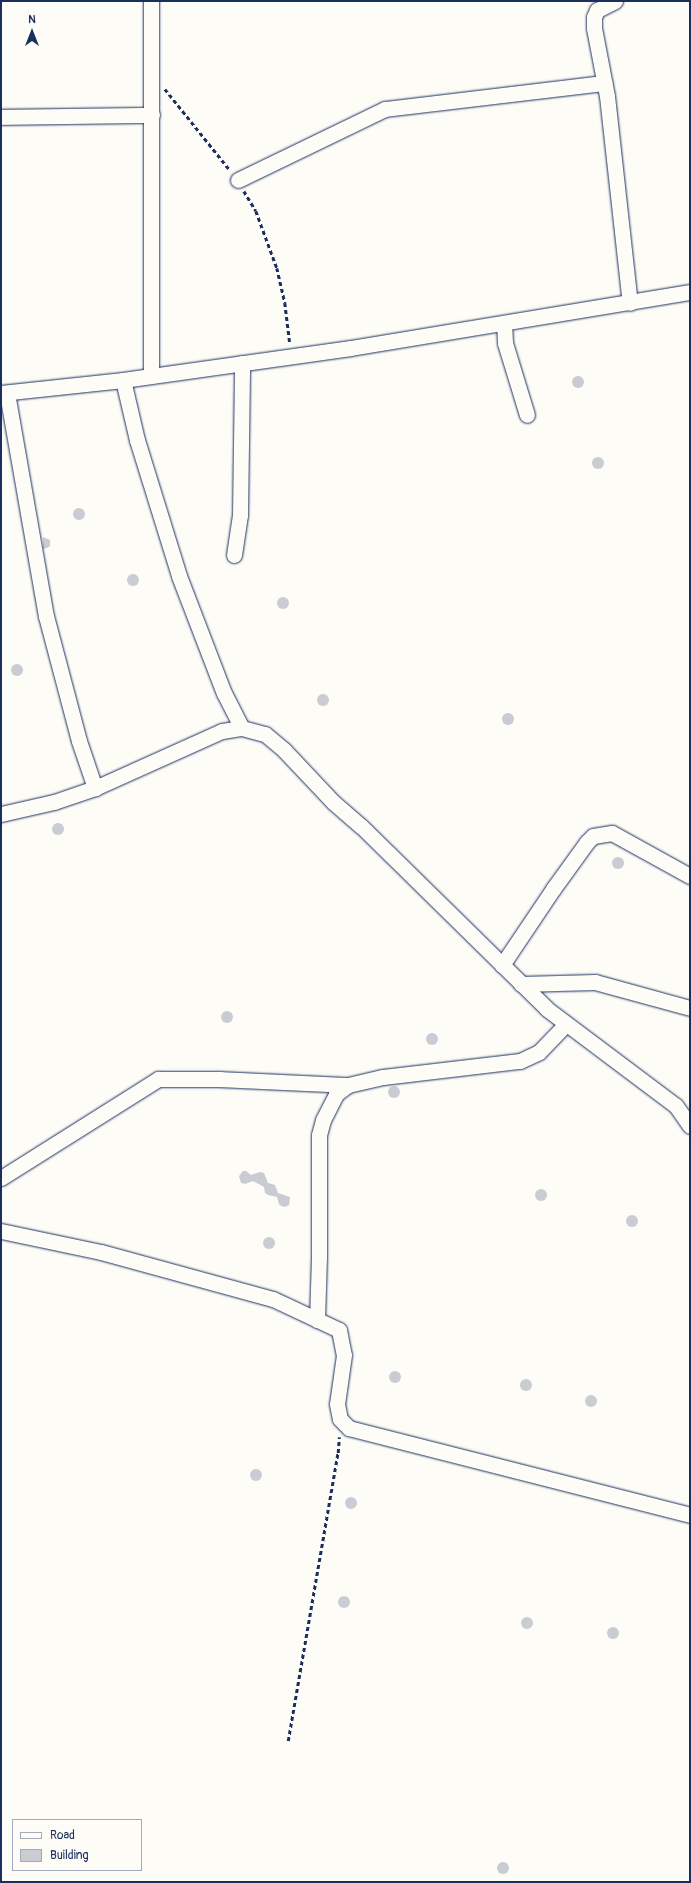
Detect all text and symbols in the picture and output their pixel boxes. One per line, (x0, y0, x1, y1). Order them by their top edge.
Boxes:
north arrow (12, 12, 52, 52)
text: N (28, 13, 36, 26)
legend (12, 1819, 142, 1871)
text: Road (50, 1828, 75, 1843)
text: Building (50, 1848, 89, 1863)

